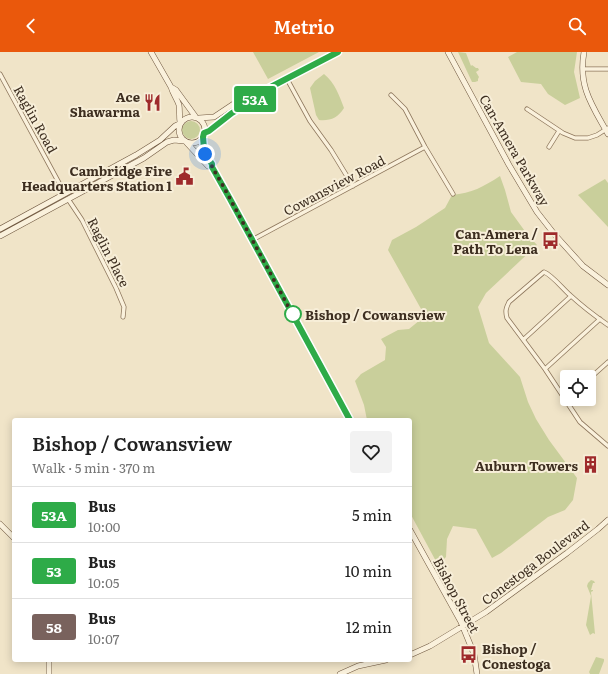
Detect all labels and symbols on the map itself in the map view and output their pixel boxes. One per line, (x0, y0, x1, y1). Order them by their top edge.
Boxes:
street label: Raglin Road (10, 82, 62, 156)
line badge: 53A (232, 86, 278, 112)
place label: Ace Shawarma (70, 87, 140, 121)
street label: Can-Amera Parkway (475, 91, 555, 210)
restaurant icon: Ace Shawarma (143, 93, 163, 113)
your location (195, 144, 215, 164)
street label: Cowansview Road (280, 150, 388, 220)
place label: Cambridge Fire Headquarters Station 1 (21, 161, 173, 195)
public building icon: Cambridge Fire Headquarters Station 1 (175, 167, 195, 187)
street label: Raglin Place (83, 214, 135, 290)
place label: Can-Amera / Path To Lena (453, 224, 539, 258)
bus stop icon: Can-Amera / Path To Lena (541, 230, 561, 250)
marker: Bishop / Cowansview (284, 305, 302, 323)
place label: Bishop / Cowansview (305, 305, 445, 324)
building icon: Auburn Towers (581, 455, 601, 475)
place label: Auburn Towers (475, 456, 579, 475)
street label: Conestoga Boulevard (477, 515, 593, 609)
street label: Bishop Street (429, 554, 485, 637)
place label: Bishop / Conestoga (482, 639, 551, 673)
bus stop icon: Bishop / Conestoga (459, 645, 479, 665)

